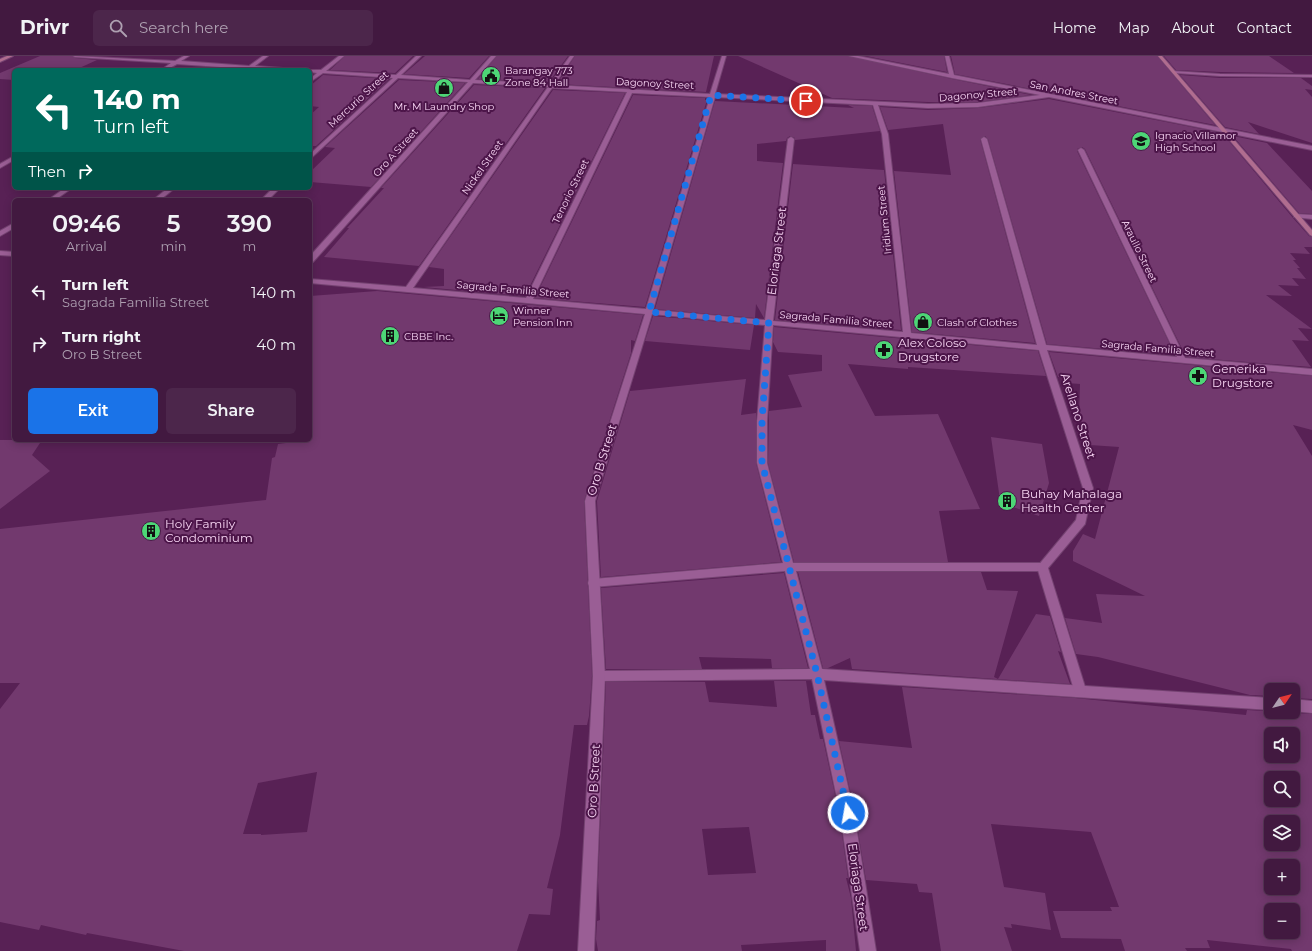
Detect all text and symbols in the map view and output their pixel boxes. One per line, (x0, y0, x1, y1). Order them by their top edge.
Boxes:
search box (93, 10, 373, 46)
text: Drivr (20, 16, 69, 39)
icon: search (107, 17, 129, 39)
text: Search here (139, 18, 228, 37)
text: Home (1053, 19, 1096, 37)
text: Map (1118, 19, 1149, 37)
text: About (1171, 19, 1215, 37)
text: Contact (1237, 19, 1292, 37)
place label: Barangay 773 Zone 84 Hall (505, 64, 573, 89)
public building icon: Barangay 773 Zone 84 Hall (480, 65, 502, 87)
street label: Mercurio Street (326, 68, 391, 131)
street label: Dagonoy Street (615, 75, 694, 92)
shop icon: Mr. M Laundry Shop (433, 77, 455, 99)
street label: San Andres Street (1029, 78, 1119, 107)
text: 140 m (94, 82, 181, 116)
icon: left (28, 84, 80, 136)
pin (789, 84, 823, 118)
street label: Dagonoy Street (938, 85, 1018, 104)
icon: arrive (795, 90, 817, 112)
place label: Mr. M Laundry Shop (394, 100, 494, 113)
text: Turn left (94, 116, 169, 138)
street label: Oro A Street (370, 125, 421, 179)
place label: Ignacio Villamor High School (1155, 129, 1236, 154)
school or university icon: Ignacio Villamor High School (1130, 130, 1152, 152)
street label: Nickel Street (459, 137, 506, 197)
street label: Tenorio Street (549, 157, 592, 226)
icon: right (74, 160, 96, 182)
text: Then (28, 162, 66, 181)
street label: Iridium Street (874, 185, 895, 255)
street label: Eloriaga Street (764, 206, 789, 296)
text: 09:46 (52, 209, 120, 238)
text: 5 (167, 209, 181, 238)
text: 390 (227, 209, 272, 238)
street label: Araullo Street (1119, 218, 1160, 285)
text: Arrival (66, 238, 107, 254)
text: min (161, 238, 187, 254)
text: m (242, 238, 256, 254)
text: Turn left (62, 275, 129, 294)
street label: Sagrada Familia Street (456, 278, 570, 301)
icon: left (28, 281, 50, 303)
text: 140 m (251, 283, 296, 302)
text: Sagrada Familia Street (62, 294, 209, 310)
place label: Winner Pension Inn (513, 304, 573, 329)
hotel icon: Winner Pension Inn (488, 305, 510, 327)
street label: Sagrada Familia Street (779, 308, 893, 331)
shop icon: Clash of Clothes (912, 311, 934, 333)
place label: Clash of Clothes (937, 316, 1017, 329)
building icon: CBBE Inc. (379, 325, 401, 347)
text: Turn right (62, 327, 141, 346)
place label: CBBE Inc. (404, 330, 453, 343)
icon: right (28, 333, 50, 355)
text: 40 m (256, 335, 296, 354)
place label: Alex Coloso Drugstore (898, 335, 966, 364)
street label: Sagrada Familia Street (1101, 337, 1215, 360)
pharmacy icon: Alex Coloso Drugstore (873, 339, 895, 361)
text: Oro B Street (62, 346, 142, 362)
place label: Generika Drugstore (1212, 361, 1273, 390)
pharmacy icon: Generika Drugstore (1187, 365, 1209, 387)
street label: Arellano Street (1058, 371, 1099, 461)
button: Exit (28, 388, 158, 434)
button: Share (166, 388, 296, 434)
street label: Oro B Street (584, 422, 620, 497)
place label: Buhay Mahalaga Health Center (1021, 486, 1122, 515)
building icon: Buhay Mahalaga Health Center (996, 490, 1018, 512)
place label: Holy Family Condominium (165, 516, 253, 545)
building icon: Holy Family Condominium (140, 520, 162, 542)
north arrow (1264, 683, 1300, 719)
map controls (1264, 683, 1300, 939)
button: sound (1264, 727, 1300, 763)
street label: Oro B Street (584, 744, 603, 818)
button: search (1264, 771, 1300, 807)
position arrow (827, 792, 869, 834)
button: layers (1264, 815, 1300, 851)
street label: Eloriaga Street (845, 842, 872, 932)
button: + (1264, 859, 1300, 895)
button: − (1264, 903, 1300, 939)

